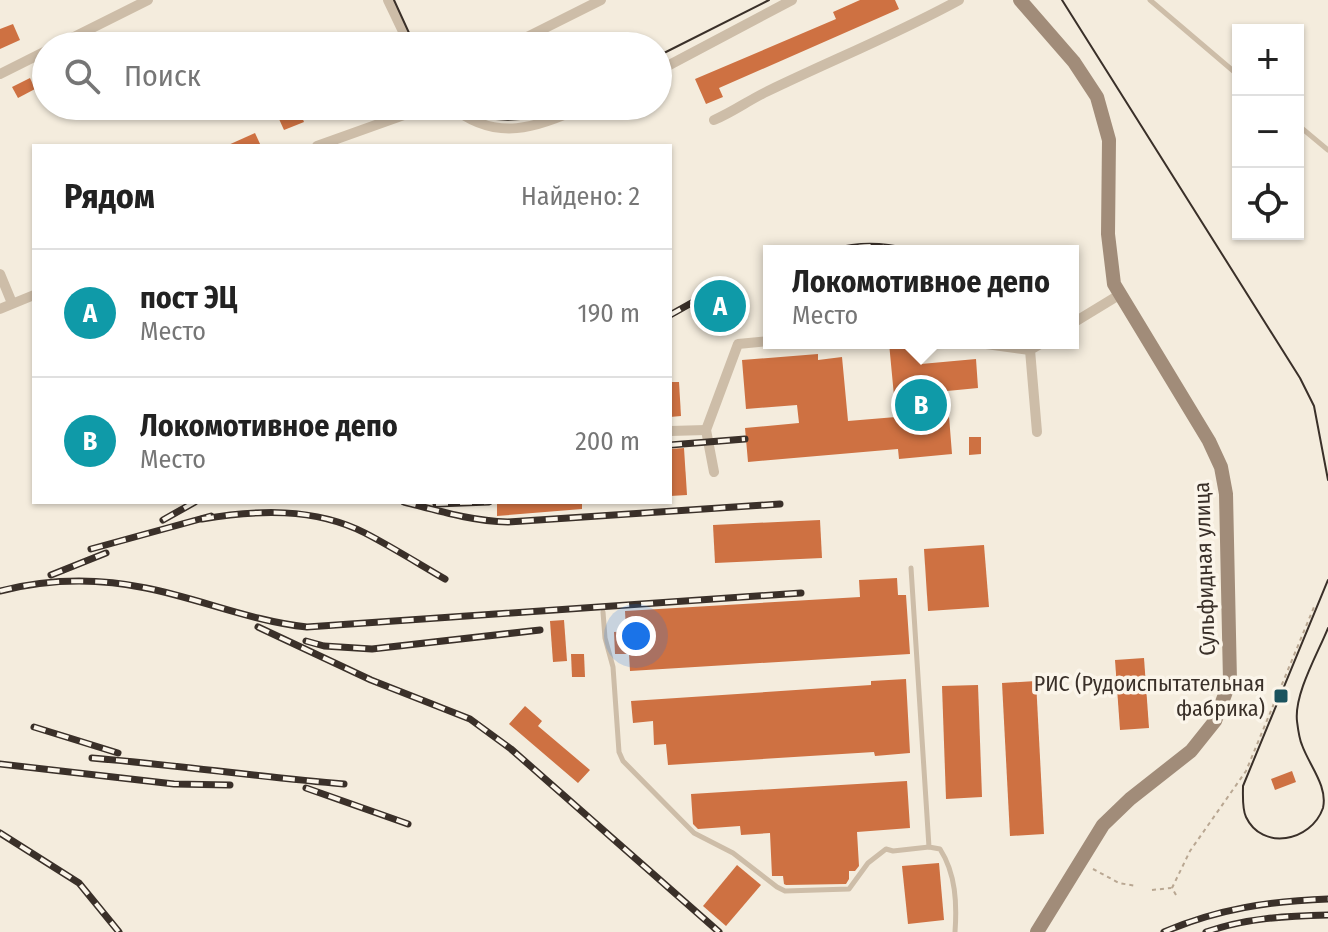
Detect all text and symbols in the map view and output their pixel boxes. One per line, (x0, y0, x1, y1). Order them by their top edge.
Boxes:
map controls (1232, 24, 1304, 240)
button: + (1232, 24, 1304, 96)
search box (32, 32, 672, 120)
icon: search (60, 54, 104, 98)
text: Поиск (124, 58, 201, 94)
button: − (1232, 96, 1304, 168)
button: locate (1232, 168, 1304, 240)
text: Рядом (64, 176, 155, 217)
text: Найдено: 2 (521, 181, 640, 212)
popup (763, 245, 1079, 349)
text: Локомотивное депо (792, 264, 1050, 300)
pin: A (694, 276, 746, 336)
text: пост ЭЦ (140, 280, 238, 316)
text: A (83, 298, 97, 329)
text: 190 m (578, 298, 640, 329)
text: Место (792, 300, 858, 331)
text: Место (140, 316, 206, 347)
pin: B (895, 375, 947, 435)
text: Локомотивное депо (140, 408, 398, 444)
text: B (83, 426, 97, 457)
text: 200 m (575, 426, 640, 457)
text: Место (140, 444, 206, 475)
street label: Сульфидная улица (1188, 482, 1221, 656)
your location (616, 616, 656, 656)
place label: РИС (Рудоиспытательная фабрика) (1034, 670, 1265, 722)
marker: РИС (Рудоиспытательная фабрика) (1272, 687, 1290, 705)

